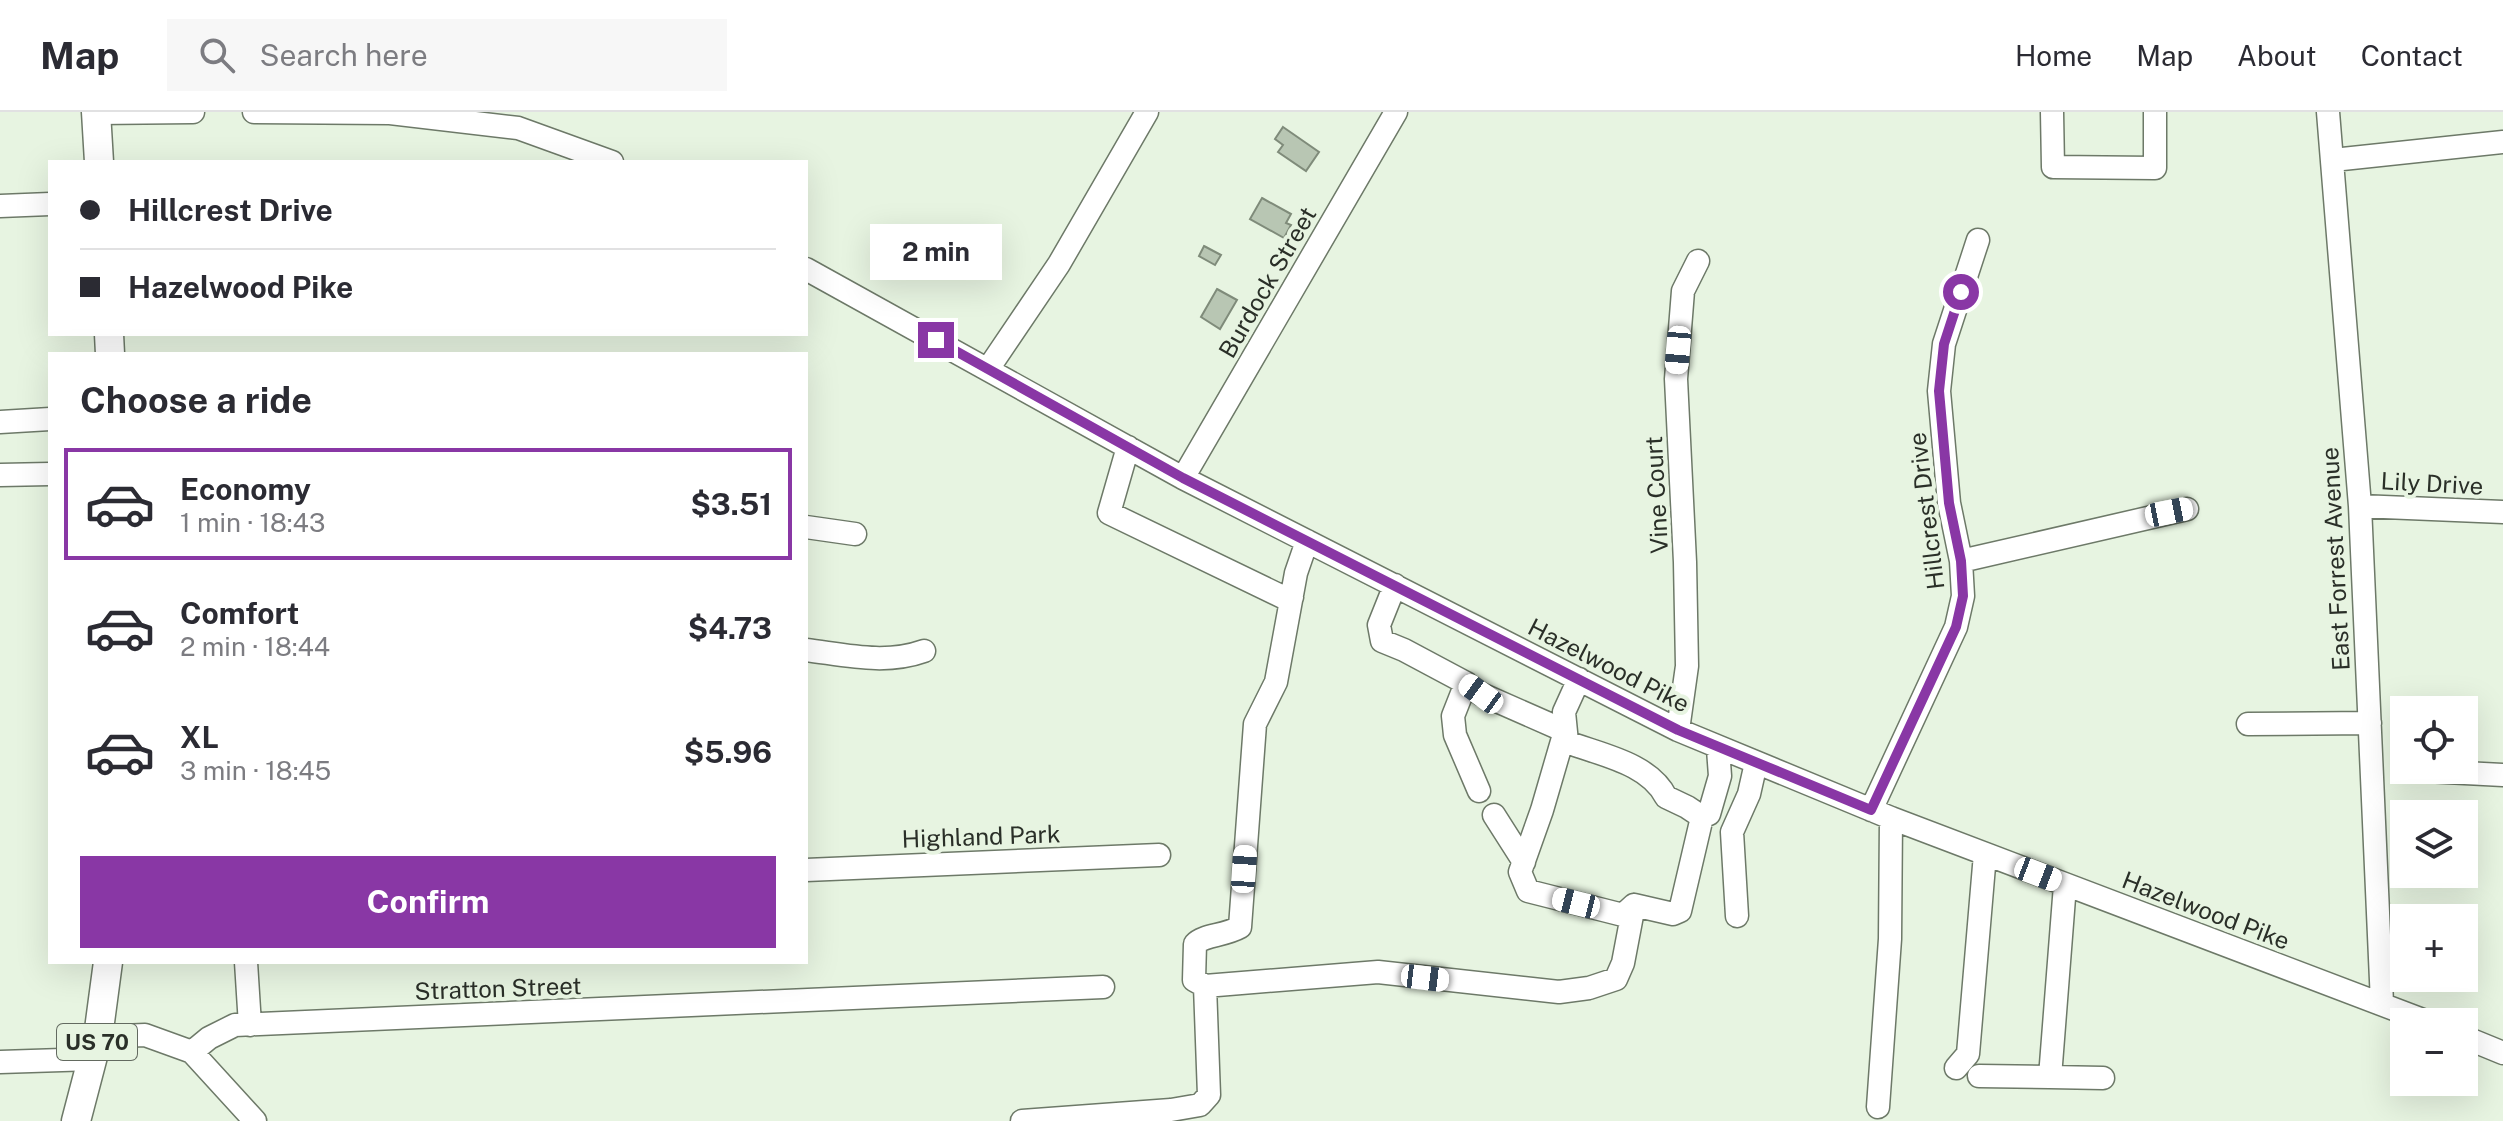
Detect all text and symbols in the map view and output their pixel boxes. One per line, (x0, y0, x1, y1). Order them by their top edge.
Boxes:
search box (167, 19, 727, 91)
text: Map (40, 33, 119, 78)
icon: search (195, 33, 239, 77)
text: Search here (259, 37, 428, 73)
text: Home (2015, 39, 2092, 72)
text: Map (2136, 39, 2193, 72)
text: About (2237, 39, 2317, 72)
text: Contact (2361, 39, 2463, 72)
text: Hillcrest Drive (128, 192, 333, 228)
street label: Burdock Street (1212, 202, 1322, 362)
callout: 2 min (870, 224, 1002, 280)
text: 2 min (902, 236, 970, 267)
text: Hazelwood Pike (128, 269, 353, 305)
route start (1943, 274, 1979, 310)
route end (918, 322, 954, 358)
car (1664, 325, 1692, 375)
text: Choose a ride (80, 379, 312, 421)
street label: Hillcrest Drive (1902, 431, 1950, 591)
street label: Vine Court (1639, 435, 1673, 555)
street label: East Forrest Avenue (2315, 446, 2355, 672)
street label: Lily Drive (2380, 466, 2484, 500)
icon: car (84, 468, 156, 540)
text: Economy (180, 471, 311, 507)
text: $3.51 (690, 486, 772, 522)
car (2143, 496, 2195, 528)
text: 1 min · 18:43 (180, 507, 325, 538)
icon: car (84, 592, 156, 664)
text: Comfort (180, 595, 299, 631)
text: $4.73 (688, 610, 772, 646)
street label: Hazelwood Pike (1524, 612, 1694, 718)
text: 2 min · 18:44 (180, 631, 330, 662)
car (1455, 670, 1507, 718)
map controls (2390, 696, 2478, 1096)
button: locate (2390, 696, 2478, 784)
icon: car (84, 716, 156, 788)
text: XL (180, 719, 219, 755)
text: $5.96 (684, 734, 772, 770)
text: 3 min · 18:45 (180, 755, 331, 786)
button: layers (2390, 800, 2478, 888)
street label: Highland Park (901, 819, 1061, 853)
car (1230, 844, 1258, 894)
car (2011, 854, 2065, 894)
button: Confirm (80, 856, 776, 948)
street label: Hazelwood Pike (2118, 865, 2294, 955)
car (1550, 886, 1602, 920)
button: + (2390, 904, 2478, 992)
car (1400, 963, 1450, 993)
street label: Stratton Street (414, 971, 582, 1005)
button: − (2390, 1008, 2478, 1096)
road number: US 70 (57, 1024, 137, 1060)

